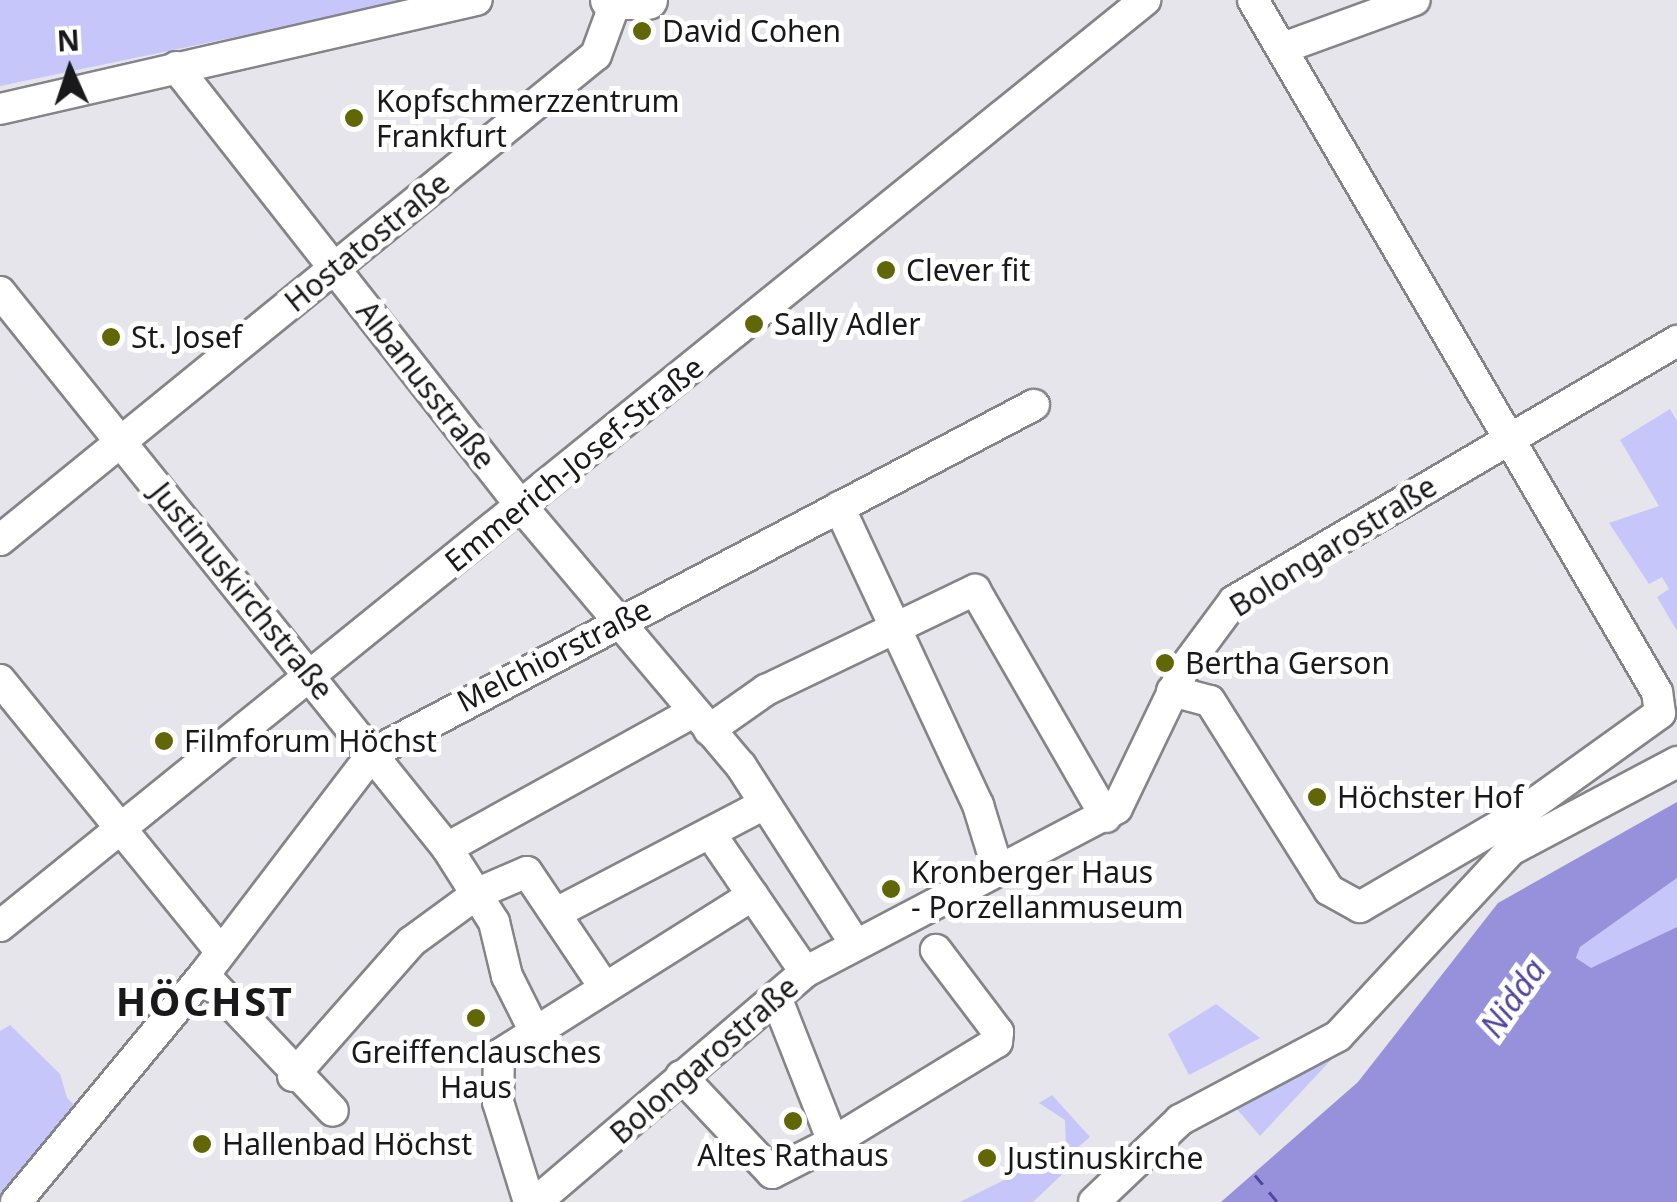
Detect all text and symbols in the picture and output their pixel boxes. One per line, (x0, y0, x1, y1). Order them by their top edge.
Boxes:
place label: David Cohen (662, 13, 841, 49)
north arrow (20, 20, 120, 120)
text: N (56, 20, 81, 60)
marker: David Cohen (631, 20, 653, 42)
place label: Kopfschmerzzentrum Frankfurt (376, 83, 680, 154)
marker: Kopfschmerzzentrum Frankfurt (341, 105, 367, 131)
street label: Hostatostraße (278, 165, 456, 319)
place label: Clever fit (906, 252, 1030, 288)
marker: Clever fit (875, 259, 897, 281)
street label: Albanusstraße (349, 294, 503, 476)
place label: Sally Adler (774, 306, 921, 342)
marker: Sally Adler (743, 313, 765, 335)
place label: St. Josef (131, 319, 242, 355)
marker: St. Josef (100, 326, 122, 348)
street label: Emmerich-Josef-Straße (438, 349, 710, 579)
street label: Bolongarostraße (1223, 468, 1443, 624)
street label: Justinuskirchstraße (143, 475, 341, 707)
street label: Melchiorstraße (451, 591, 657, 719)
place label: Bertha Gerson (1185, 645, 1390, 681)
marker: Bertha Gerson (1154, 652, 1176, 674)
place label: Filmforum Höchst (184, 723, 437, 759)
marker: Filmforum Höchst (153, 730, 175, 752)
place label: Höchster Hof (1337, 779, 1523, 815)
marker: Höchster Hof (1306, 786, 1328, 808)
place label: Kronberger Haus - Porzellanmuseum (911, 854, 1183, 924)
marker: Kronberger Haus - Porzellanmuseum (880, 878, 902, 900)
water label: Nidda (1473, 952, 1553, 1044)
street label: Bolongarostraße (603, 969, 805, 1151)
district label: HÖCHST (116, 977, 294, 1025)
marker: Greiffenclausches Haus (465, 1007, 487, 1029)
place label: Greiffenclausches Haus (351, 1034, 601, 1104)
marker: Altes Rathaus (782, 1110, 804, 1132)
place label: Hallenbad Höchst (222, 1126, 472, 1162)
marker: Hallenbad Höchst (191, 1133, 213, 1155)
place label: Altes Rathaus (697, 1137, 889, 1173)
place label: Justinuskirche (1007, 1140, 1204, 1176)
marker: Justinuskirche (976, 1147, 998, 1169)

